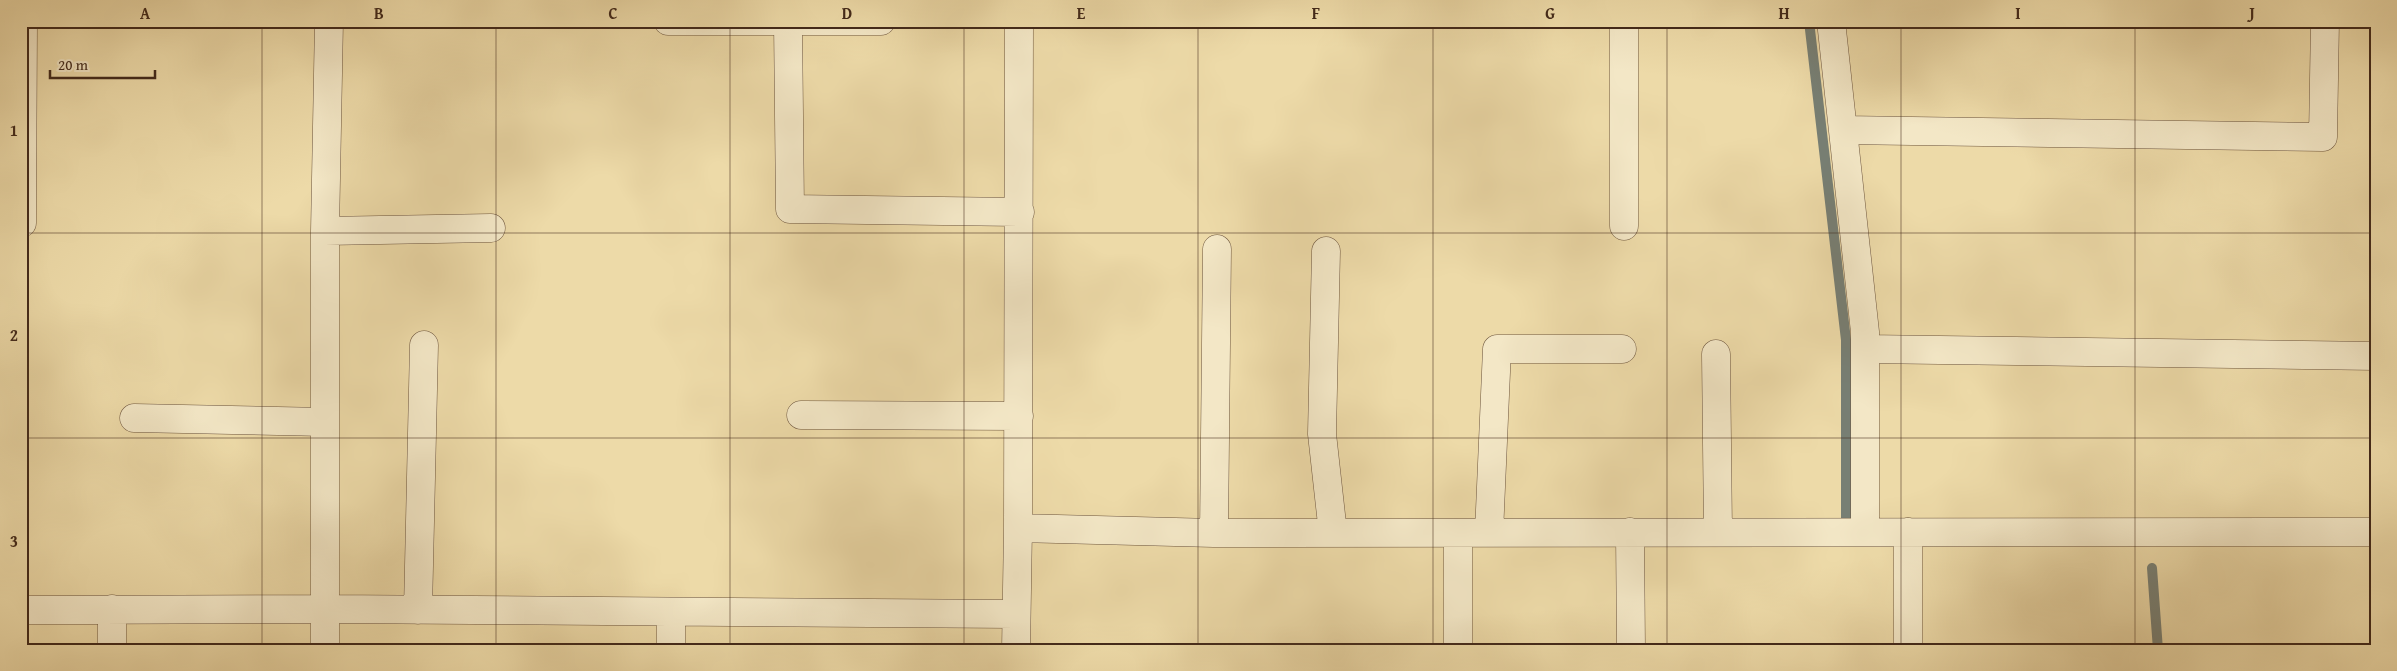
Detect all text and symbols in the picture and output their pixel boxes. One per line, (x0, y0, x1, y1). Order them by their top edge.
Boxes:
text: A (140, 1, 151, 25)
text: B (374, 1, 384, 25)
text: C (608, 1, 618, 25)
text: D (842, 1, 852, 25)
text: E (1077, 1, 1086, 25)
text: F (1312, 1, 1320, 25)
text: G (1545, 1, 1555, 25)
text: H (1778, 1, 1790, 25)
text: I (2015, 1, 2021, 25)
text: J (2246, 1, 2255, 25)
scale bar (50, 48, 155, 80)
text: 20 m (58, 54, 89, 75)
text: 1 (10, 118, 18, 142)
text: 2 (10, 323, 18, 347)
text: 3 (10, 529, 18, 553)

